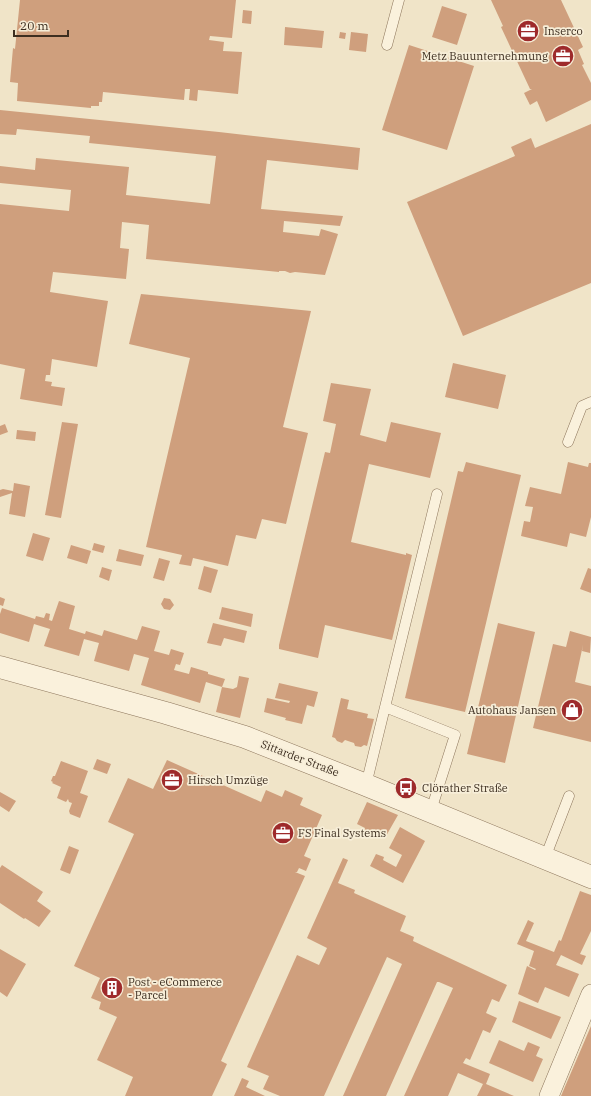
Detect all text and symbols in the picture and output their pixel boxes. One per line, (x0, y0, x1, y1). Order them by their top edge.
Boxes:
scale bar (14, 12, 68, 38)
text: 20 m (20, 18, 49, 33)
office icon: Inserco (515, 18, 541, 44)
place label: Inserco (544, 24, 583, 38)
office icon: Metz Bauunternehmung (550, 43, 576, 69)
place label: Metz Bauunternehmung (422, 49, 548, 63)
shop icon: Autohaus Jansen (559, 697, 585, 723)
place label: Autohaus Jansen (468, 703, 556, 717)
street label: Sittarder Straße (259, 737, 341, 779)
office icon: Hirsch Umzüge (159, 767, 185, 793)
place label: Hirsch Umzüge (188, 773, 268, 787)
bus stop icon: Clörather Straße (393, 775, 419, 801)
place label: Clörather Straße (422, 781, 508, 795)
office icon: FS Final Systems (270, 820, 296, 846)
place label: FS Final Systems (298, 826, 386, 840)
building icon: Post - eCommerce - Parcel (99, 975, 125, 1001)
place label: Post - eCommerce - Parcel (128, 975, 222, 1002)

